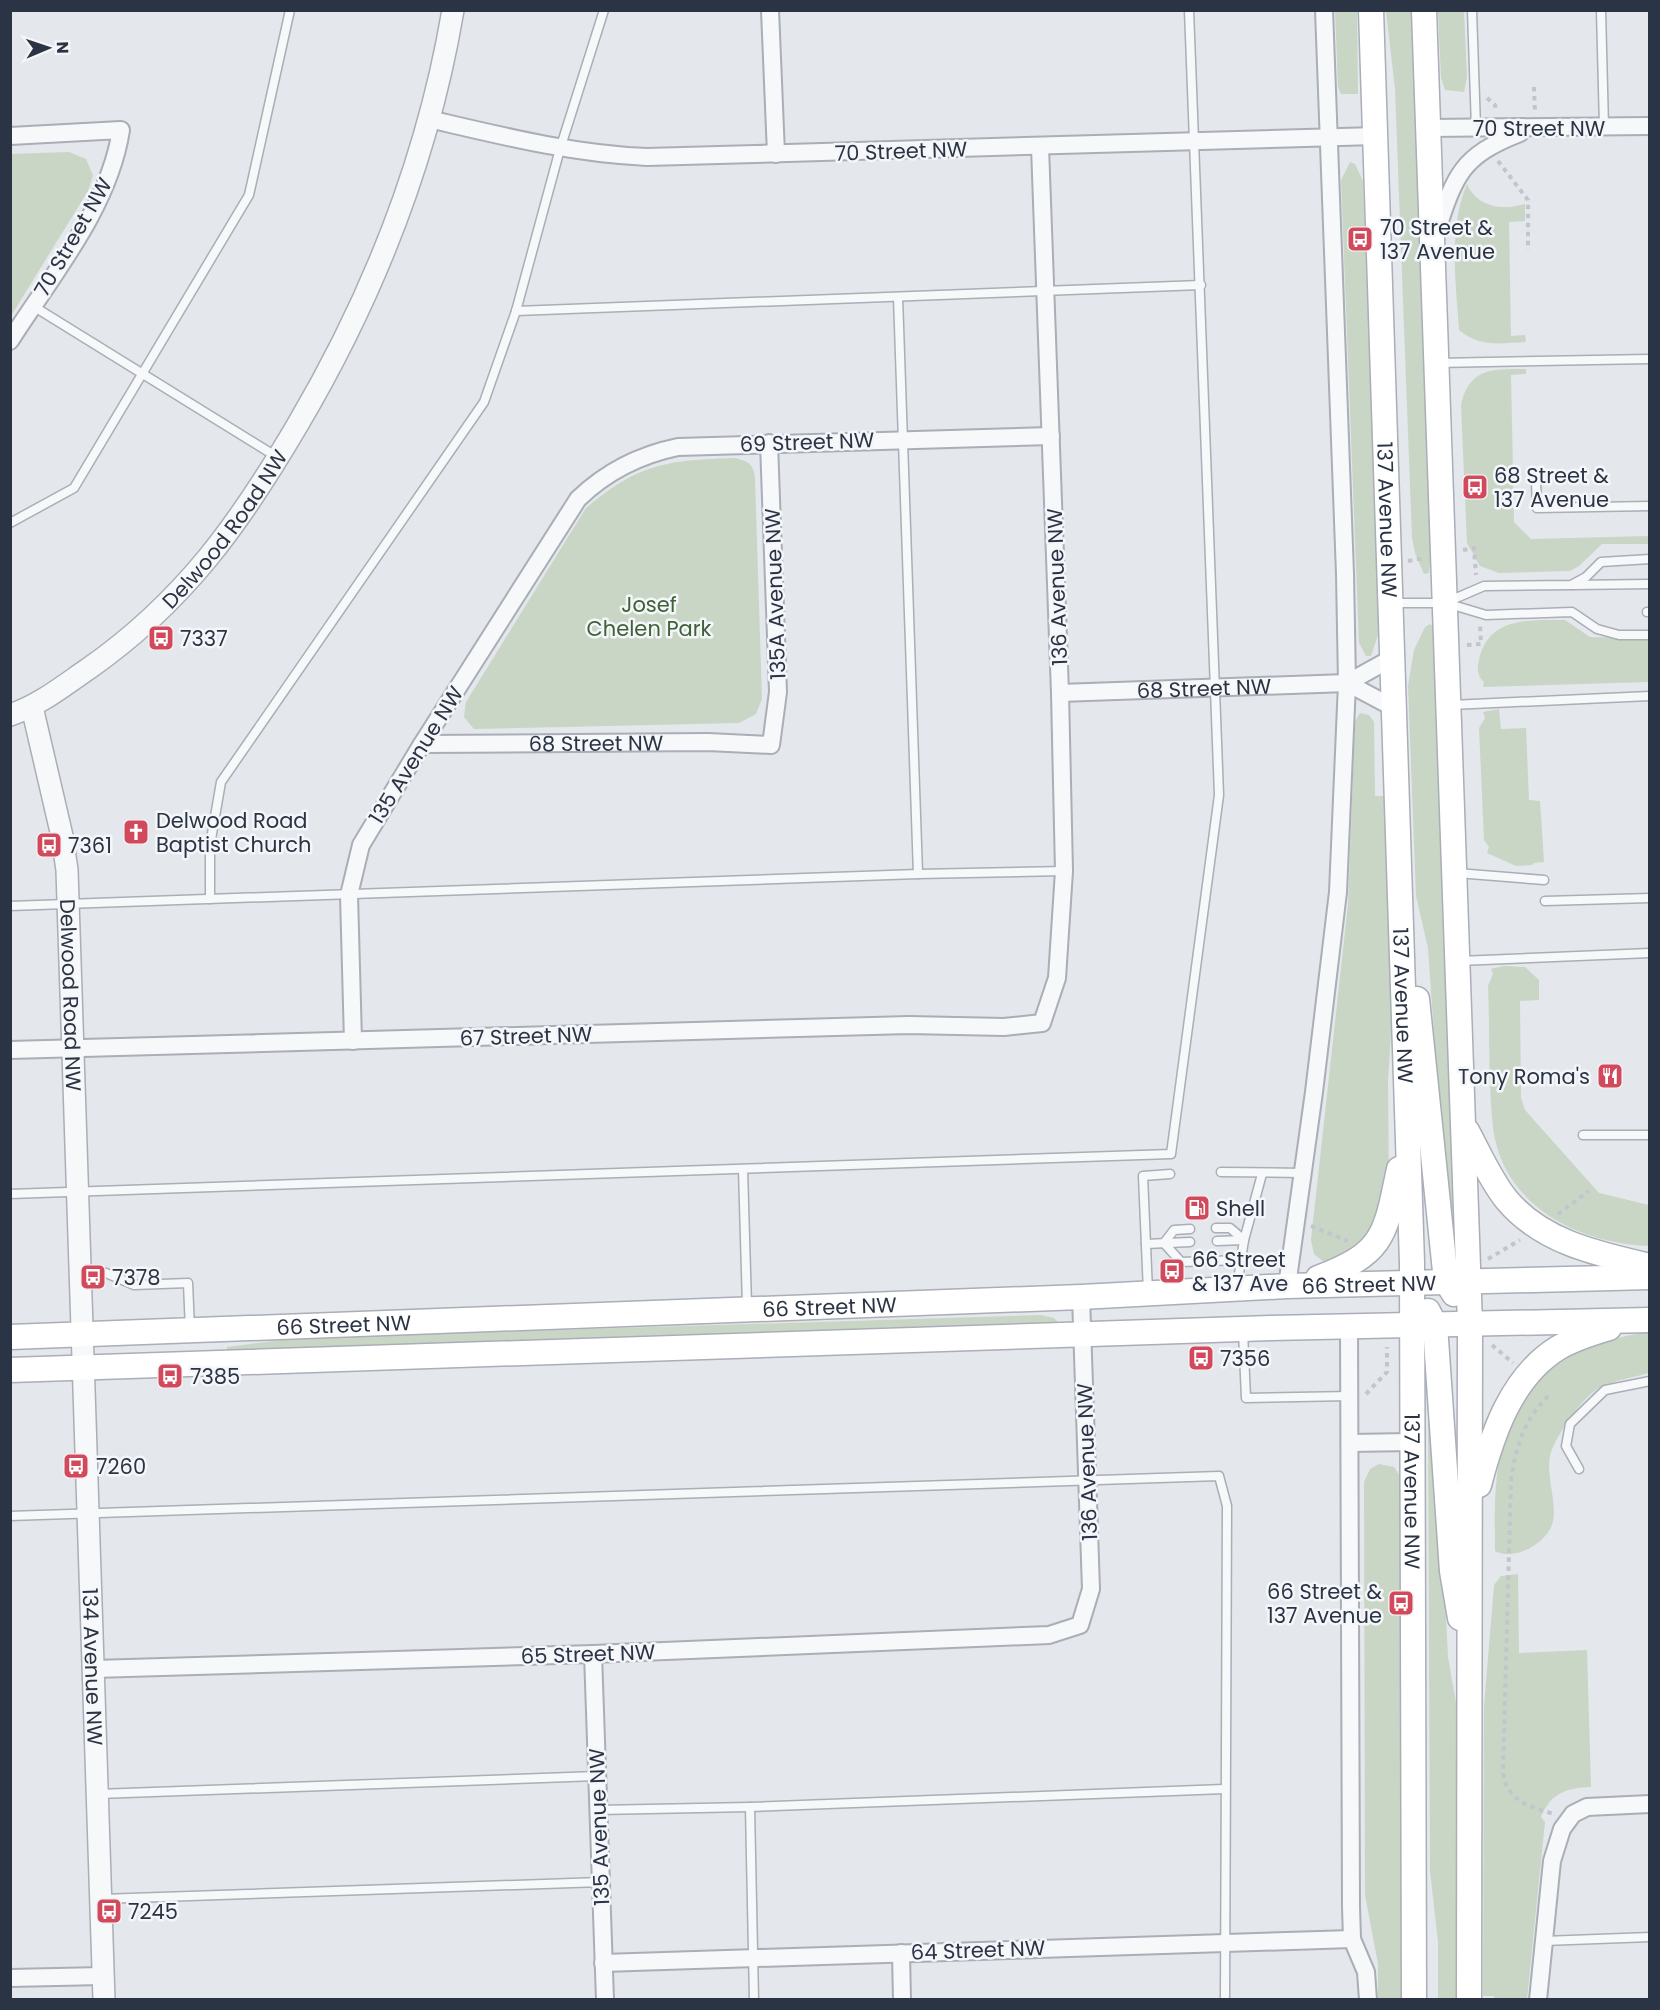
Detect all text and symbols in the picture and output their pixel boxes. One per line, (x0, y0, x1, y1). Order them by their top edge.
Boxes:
north arrow (18, 18, 78, 78)
text: N (51, 41, 74, 54)
street label: 70 Street NW (1473, 114, 1606, 143)
street label: 70 Street NW (834, 134, 968, 168)
street label: 70 Street NW (27, 172, 119, 302)
place label: 70 Street & 137 Avenue (1380, 213, 1495, 266)
bus stop icon: 70 Street & 137 Avenue (1345, 224, 1375, 254)
street label: 69 Street NW (739, 425, 875, 459)
street label: 137 Avenue NW (1371, 441, 1405, 599)
street label: Delwood Road NW (155, 444, 294, 615)
place label: 68 Street & 137 Avenue (1494, 461, 1609, 514)
bus stop icon: 68 Street & 137 Avenue (1460, 472, 1490, 502)
street label: 135A Avenue NW (757, 507, 792, 680)
street label: 136 Avenue NW (1040, 507, 1074, 666)
park label: Josef Chelen Park (587, 590, 712, 643)
bus stop icon: 7337 (146, 623, 176, 653)
place label: 7337 (180, 624, 228, 653)
street label: 68 Street NW (1136, 671, 1272, 705)
street label: 135 Avenue NW (362, 680, 470, 830)
street label: 68 Street NW (529, 728, 664, 758)
place label: Delwood Road Baptist Church (156, 806, 311, 859)
church icon: Delwood Road Baptist Church (121, 817, 151, 847)
bus stop icon: 7361 (34, 830, 64, 860)
place label: 7361 (68, 831, 112, 860)
street label: Delwood Road NW (53, 898, 89, 1092)
street label: 137 Avenue NW (1387, 927, 1421, 1084)
street label: 67 Street NW (459, 1019, 593, 1053)
restaurant icon: Tony Roma's (1595, 1061, 1625, 1091)
place label: Tony Roma's (1458, 1062, 1590, 1091)
fuel station icon: Shell (1182, 1193, 1212, 1223)
place label: Shell (1216, 1194, 1265, 1223)
place label: 66 Street & 137 Ave (1192, 1245, 1288, 1298)
bus stop icon: 66 Street & 137 Ave (1157, 1256, 1187, 1286)
bus stop icon: 7378 (78, 1262, 108, 1292)
place label: 7378 (112, 1263, 161, 1292)
street label: 66 Street NW (1301, 1268, 1437, 1300)
street label: 66 Street NW (762, 1289, 898, 1323)
street label: 66 Street NW (276, 1308, 412, 1342)
bus stop icon: 7356 (1186, 1343, 1216, 1373)
place label: 7356 (1220, 1344, 1270, 1373)
bus stop icon: 7385 (155, 1361, 185, 1391)
place label: 7385 (190, 1362, 240, 1391)
street label: 136 Avenue NW (1070, 1382, 1104, 1541)
street label: 137 Avenue NW (1398, 1413, 1427, 1570)
bus stop icon: 7260 (61, 1451, 91, 1481)
place label: 7260 (96, 1452, 146, 1481)
place label: 66 Street & 137 Avenue (1267, 1577, 1382, 1630)
street label: 134 Avenue NW (76, 1587, 110, 1747)
bus stop icon: 66 Street & 137 Avenue (1386, 1588, 1416, 1618)
street label: 65 Street NW (520, 1637, 656, 1671)
street label: 135 Avenue NW (582, 1747, 616, 1906)
bus stop icon: 7245 (94, 1896, 124, 1926)
place label: 7245 (128, 1897, 178, 1926)
street label: 64 Street NW (910, 1933, 1046, 1967)

